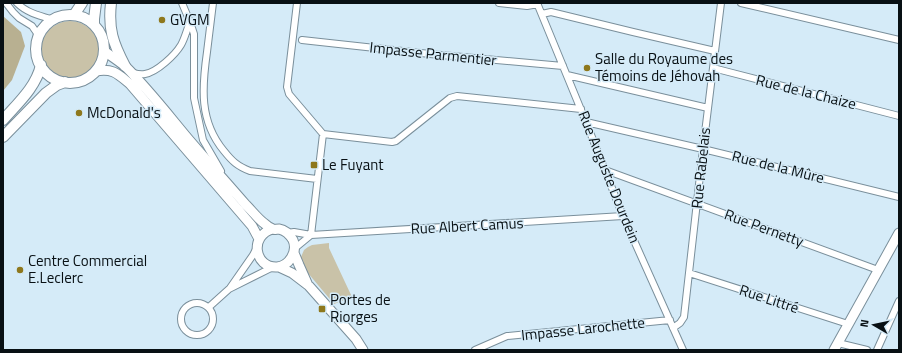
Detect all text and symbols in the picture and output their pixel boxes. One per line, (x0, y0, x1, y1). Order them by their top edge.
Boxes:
place label: GVGM (170, 8, 210, 31)
marker: GVGM (157, 15, 167, 25)
street label: Impasse Parmentier (368, 35, 498, 72)
place label: Salle du Royaume des Témoins de Jéhovah (595, 47, 733, 87)
marker: Salle du Royaume des Témoins de Jéhovah (582, 63, 592, 73)
street label: Rue de la Chaize (754, 68, 859, 115)
place label: McDonald's (87, 101, 161, 124)
street label: Rue Auguste Dourdein (572, 107, 647, 247)
marker: McDonald's (74, 108, 84, 118)
street label: Rue Rabelais (685, 126, 716, 210)
street label: Rue de la Mûre (730, 144, 827, 189)
place label: Le Fuyant (322, 153, 384, 176)
marker: Le Fuyant (309, 160, 319, 170)
street label: Rue Pernetty (721, 203, 807, 253)
street label: Rue Albert Camus (410, 211, 524, 240)
place label: Centre Commercial E.Leclerc (28, 249, 147, 289)
marker: Centre Commercial E.Leclerc (15, 265, 25, 275)
street label: Rue Littré (736, 278, 802, 319)
place label: Portes de Riorges (330, 288, 391, 328)
marker: Portes de Riorges (317, 304, 327, 314)
north arrow (854, 305, 894, 345)
street label: Impasse Larochette (520, 311, 646, 346)
text: N (856, 318, 873, 328)

